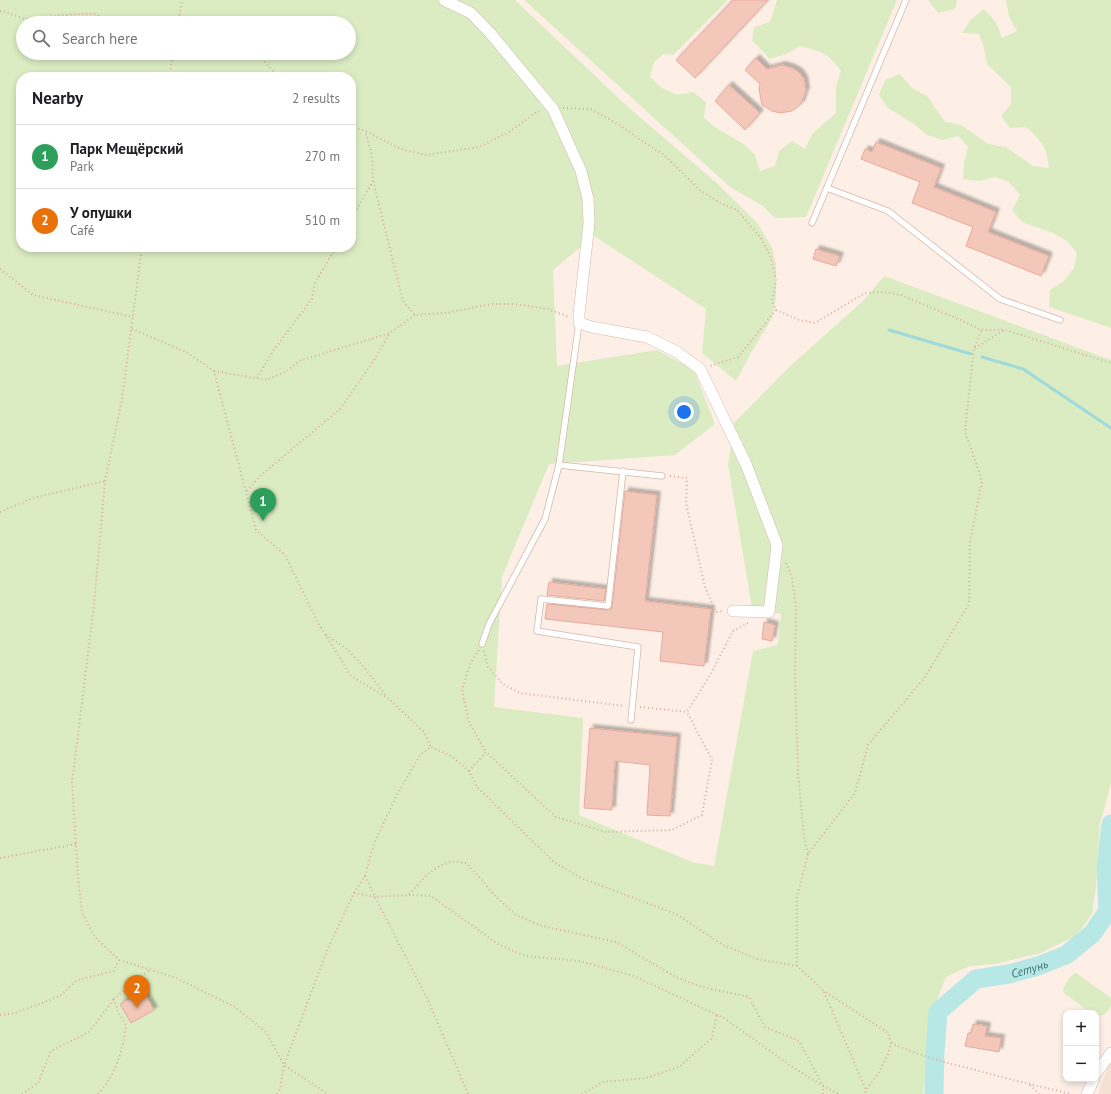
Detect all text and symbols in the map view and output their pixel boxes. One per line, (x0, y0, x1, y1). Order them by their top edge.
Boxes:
search box (16, 16, 356, 60)
icon: search (30, 27, 52, 49)
text: Search here (62, 29, 138, 48)
text: Nearby (32, 87, 83, 109)
text: 2 results (292, 90, 340, 107)
text: Парк Мещёрский (70, 139, 184, 158)
text: 1 (41, 148, 49, 165)
text: 270 m (305, 148, 340, 165)
text: Park (70, 158, 94, 175)
text: У опушки (70, 203, 132, 222)
text: 2 (41, 212, 49, 229)
text: 510 m (305, 212, 340, 229)
text: Café (70, 222, 94, 239)
your location (674, 402, 694, 422)
pin: 1 (250, 488, 276, 521)
water label: Сетунь (1009, 955, 1050, 981)
pin: 2 (124, 975, 150, 1008)
map controls (1063, 1010, 1099, 1082)
button: + (1063, 1010, 1099, 1046)
button: − (1063, 1046, 1099, 1082)

